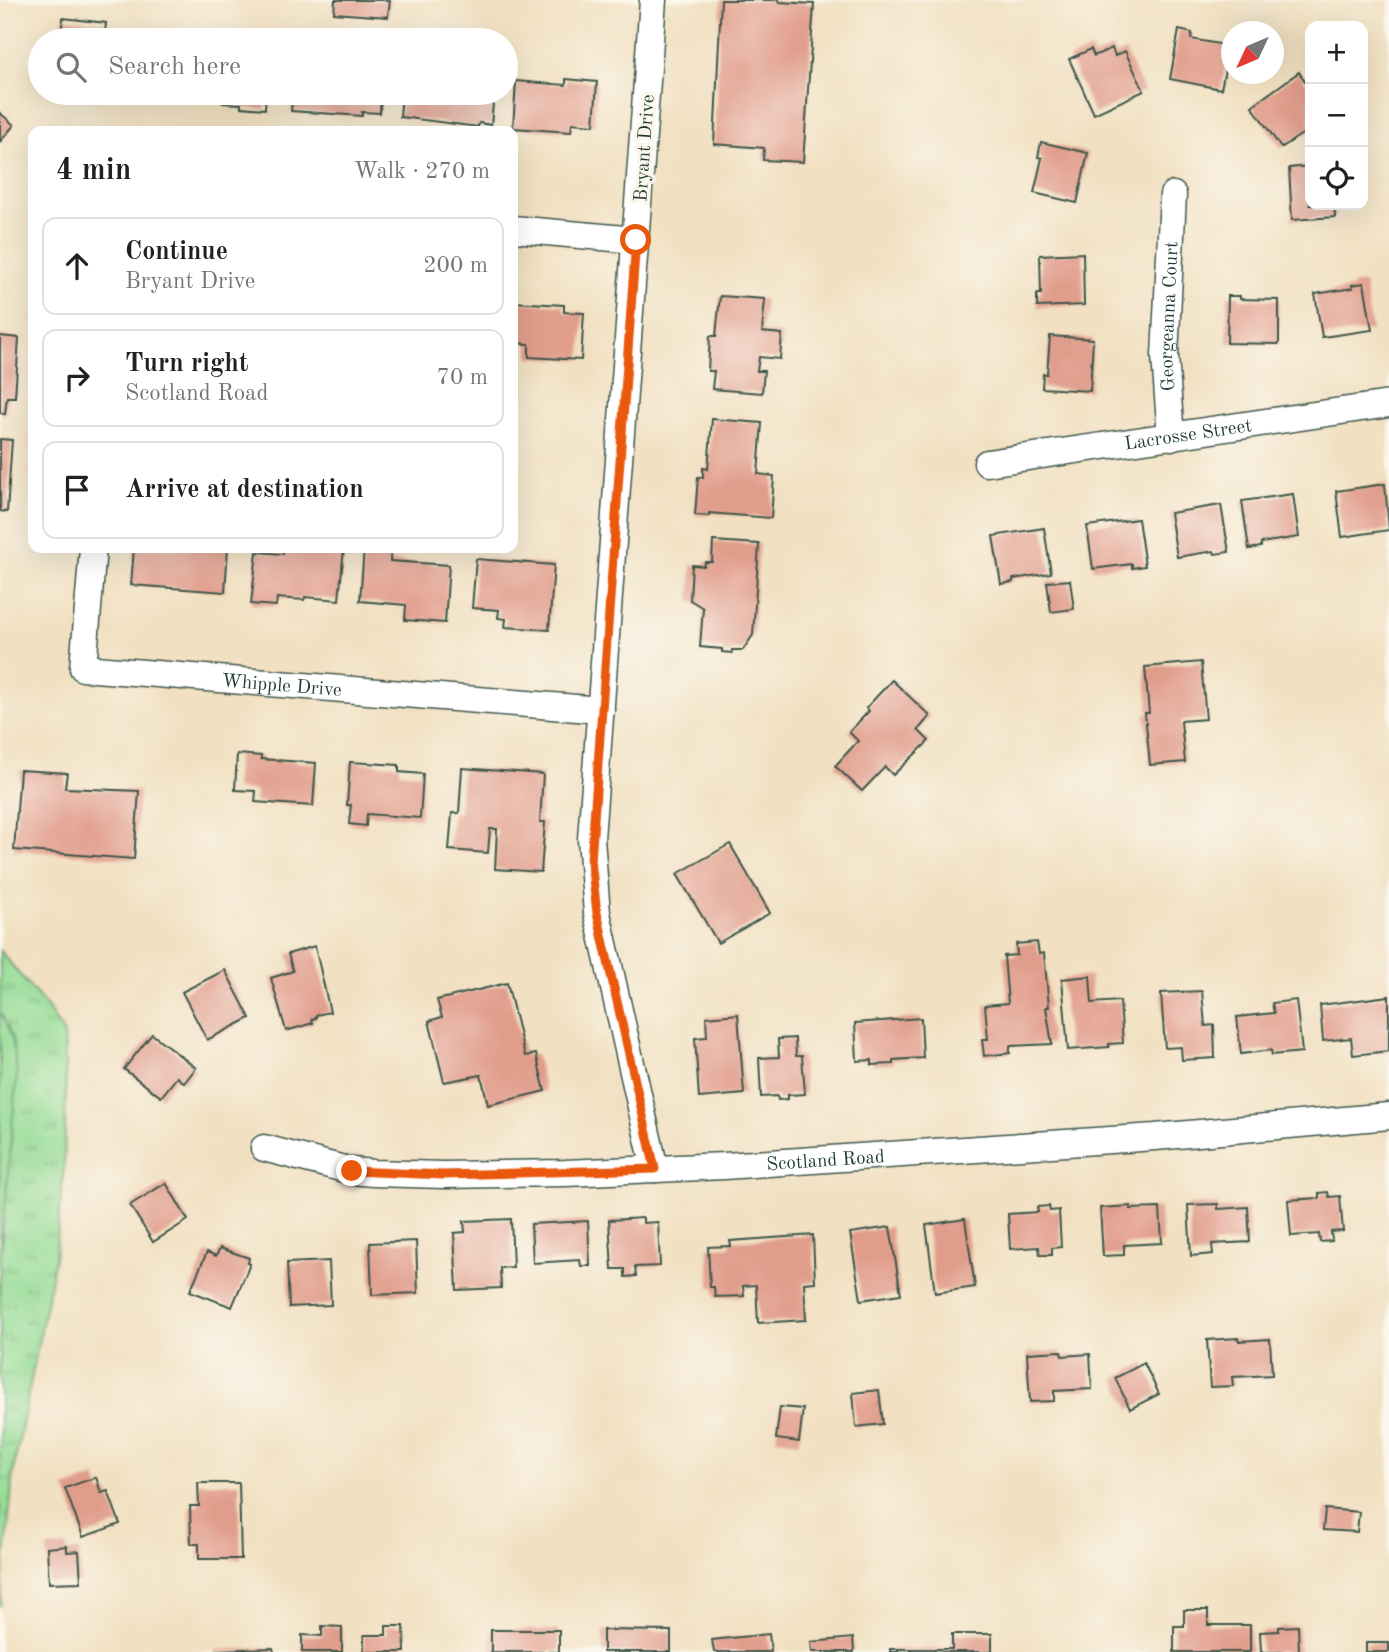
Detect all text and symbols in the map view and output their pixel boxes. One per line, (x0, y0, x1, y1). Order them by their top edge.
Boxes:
north arrow (1221, 21, 1284, 84)
map controls (1305, 21, 1368, 210)
button: + (1305, 21, 1368, 84)
search box (28, 28, 518, 105)
icon: search (52, 48, 90, 86)
text: Search here (108, 54, 241, 80)
button: − (1305, 84, 1368, 147)
street label: Bryant Drive (632, 94, 659, 203)
button: locate (1305, 147, 1368, 210)
text: 4 min (56, 156, 131, 186)
text: Walk · 270 m (354, 160, 490, 183)
route start (620, 224, 651, 255)
text: Continue (125, 239, 228, 265)
street label: Georgeanna Court (1158, 241, 1183, 392)
icon: ahead (58, 247, 96, 285)
text: 200 m (423, 254, 488, 277)
text: Bryant Drive (125, 270, 255, 293)
text: Turn right (125, 351, 248, 377)
icon: right (58, 359, 96, 397)
text: 70 m (437, 366, 488, 389)
text: Scotland Road (125, 382, 268, 405)
street label: Lacrosse Street (1123, 417, 1253, 455)
icon: arrive (58, 471, 96, 509)
text: Arrive at destination (125, 477, 364, 503)
street label: Whipple Drive (221, 672, 342, 701)
street label: Scotland Road (766, 1148, 886, 1175)
route end (336, 1155, 367, 1186)

